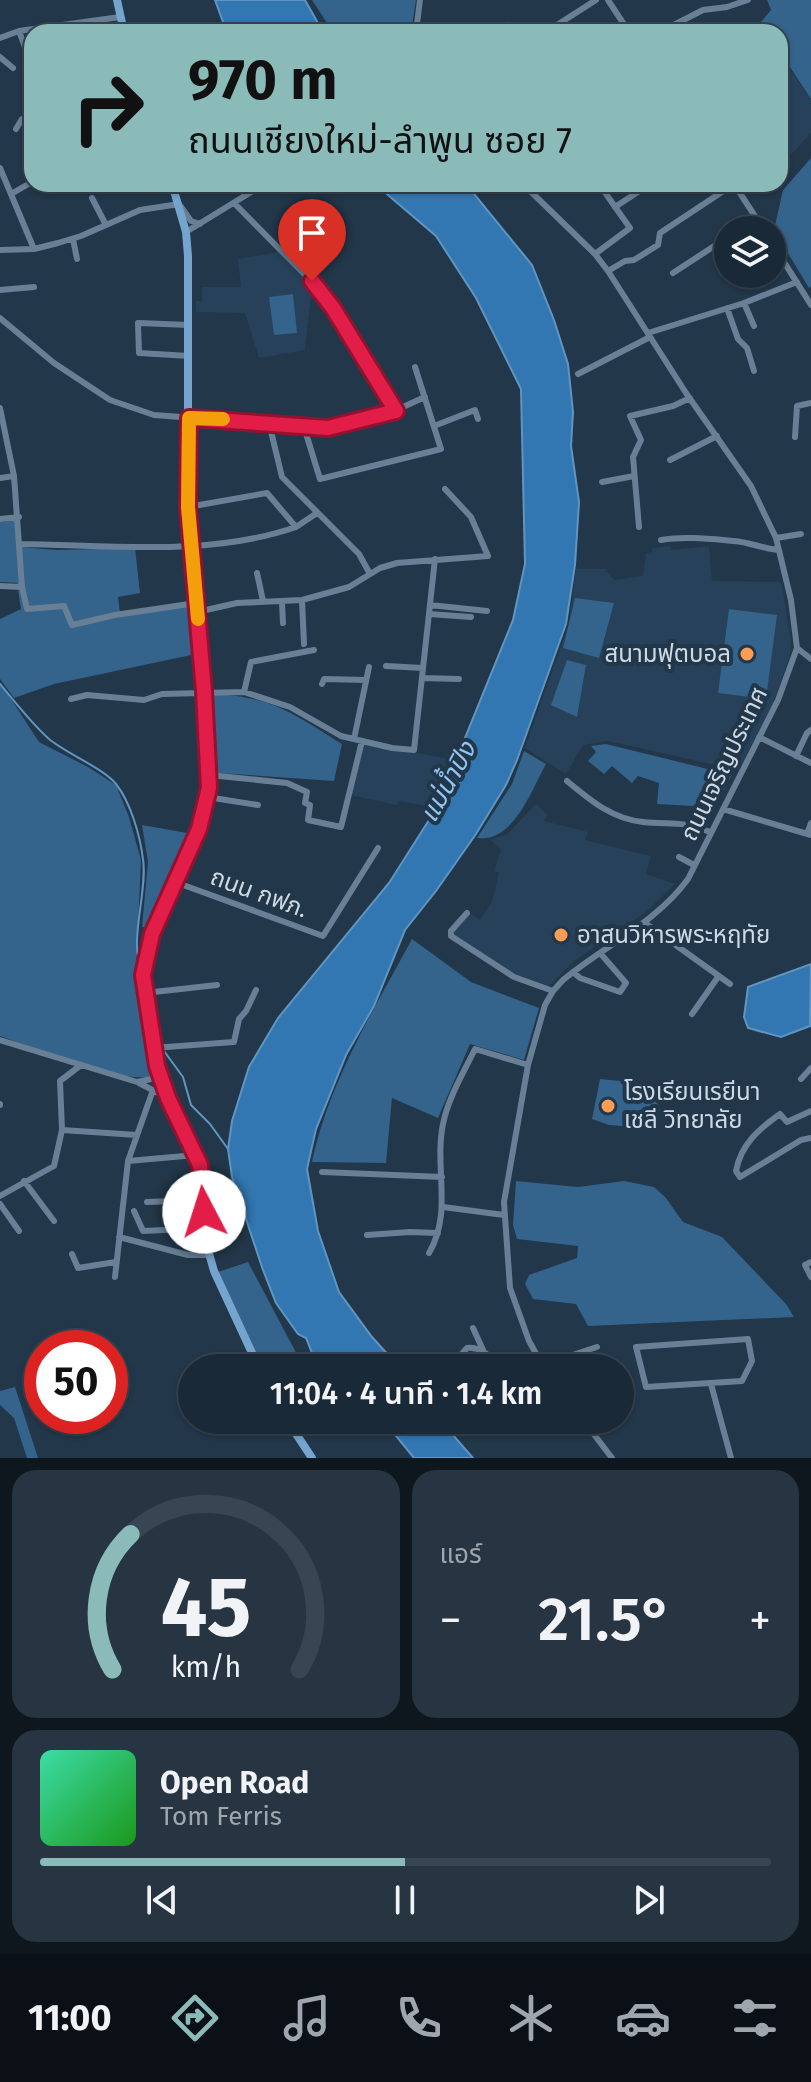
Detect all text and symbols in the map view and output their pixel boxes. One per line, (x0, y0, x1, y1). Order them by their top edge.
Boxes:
text: 970 m (188, 47, 338, 114)
icon: right (56, 56, 160, 160)
text: ถนนเชียงใหม่-ลำพูน ซอย 7 (188, 119, 572, 163)
pin (278, 199, 346, 281)
icon: arrive (290, 211, 334, 255)
map controls (714, 216, 786, 288)
button: layers (714, 216, 786, 288)
place label: สนามฟุตบอล (604, 640, 731, 669)
marker: สนามฟุตบอล (738, 645, 756, 663)
street label: ถนนเจริญประเทศ (675, 683, 773, 845)
water label: แม่น้ำปิง (411, 734, 483, 828)
street label: ถนน กฟภ. (207, 863, 311, 923)
place label: อาสนวิหารพระหฤทัย (577, 921, 770, 949)
marker: อาสนวิหารพระหฤทัย (552, 926, 570, 944)
place label: โรงเรียนเรยีนา เชลี วิทยาลัย (624, 1078, 761, 1134)
marker: โรงเรียนเรยีนา เชลี วิทยาลัย (599, 1097, 617, 1115)
position arrow (162, 1170, 246, 1254)
speed limit sign: 50 (24, 1330, 128, 1434)
text: 11:04 · 4 นาที · 1.4 km (270, 1376, 542, 1412)
text: แอร์ (440, 1539, 482, 1570)
text: 45 (160, 1558, 251, 1658)
text: 21.5° (538, 1584, 672, 1656)
text: − (440, 1594, 462, 1647)
text: + (749, 1594, 771, 1647)
text: km/h (170, 1650, 241, 1685)
text: Open Road (160, 1765, 309, 1801)
text: Tom Ferris (160, 1801, 282, 1832)
icon: previous (140, 1878, 184, 1922)
icon: pause (383, 1878, 427, 1922)
icon: next (627, 1878, 671, 1922)
icon: directions (167, 1990, 223, 2046)
icon: music (279, 1990, 335, 2046)
icon: phone (391, 1990, 447, 2046)
icon: climate (503, 1990, 559, 2046)
icon: car (615, 1990, 671, 2046)
icon: filters (727, 1990, 783, 2046)
text: 11:00 (28, 1996, 111, 2040)

